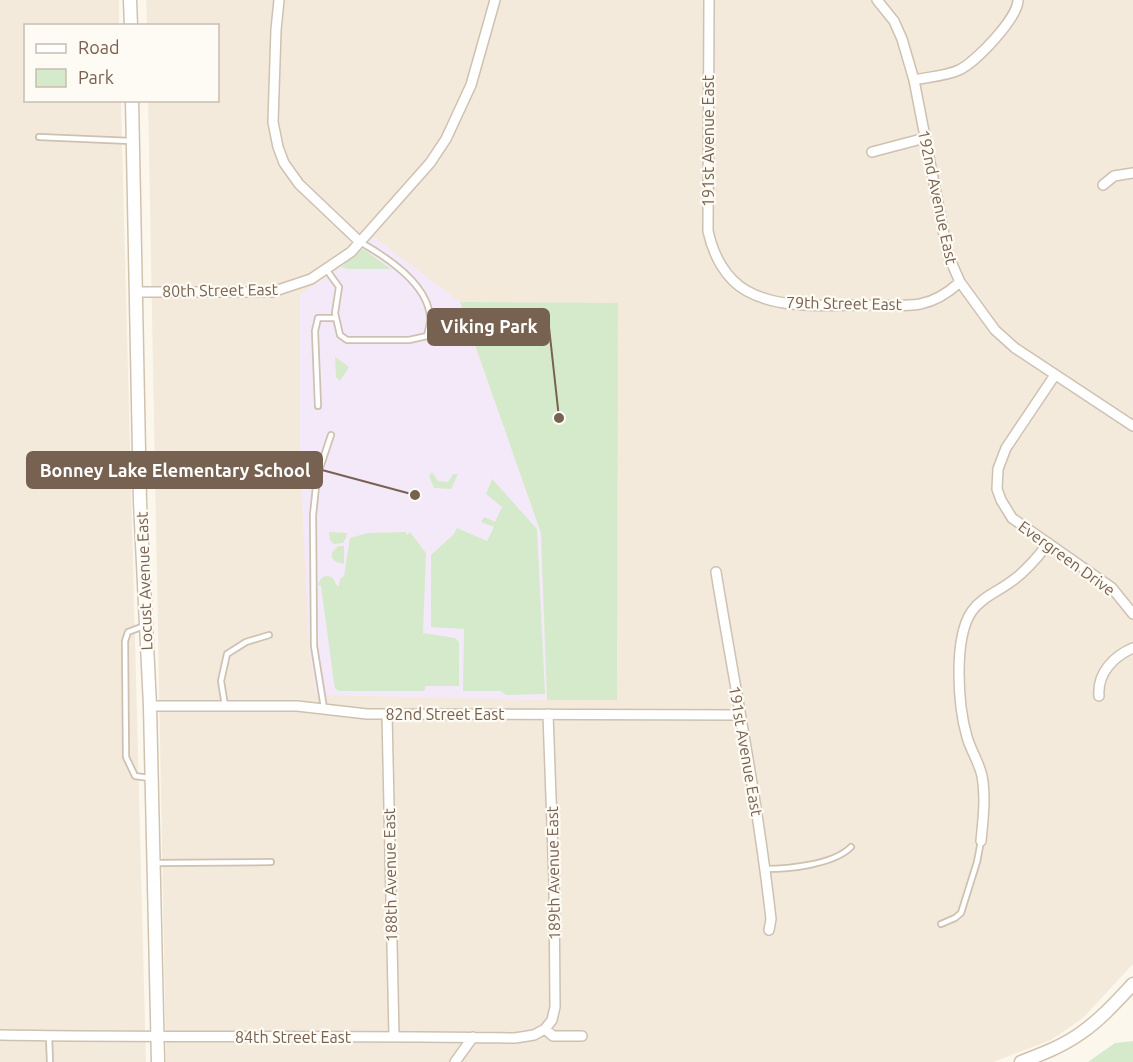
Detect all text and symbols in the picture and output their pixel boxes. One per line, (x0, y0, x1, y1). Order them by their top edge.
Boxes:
legend (24, 24, 219, 102)
text: Road (78, 37, 120, 57)
text: Park (78, 67, 114, 87)
street label: 191st Avenue East (699, 74, 717, 207)
street label: 192nd Avenue East (915, 128, 961, 267)
street label: 80th Street East (162, 280, 279, 300)
street label: 79th Street East (786, 293, 903, 313)
callout: Viking Park (428, 309, 549, 345)
text: Viking Park (440, 316, 538, 336)
callout: Bonney Lake Elementary School (27, 452, 322, 488)
text: Bonney Lake Elementary School (40, 460, 311, 480)
street label: Locust Avenue East (133, 511, 155, 651)
street label: Evergreen Drive (1015, 517, 1119, 599)
street label: 191st Avenue East (726, 684, 766, 818)
street label: 82nd Street East (386, 705, 505, 723)
street label: 189th Avenue East (543, 805, 563, 940)
street label: 188th Avenue East (380, 807, 400, 942)
street label: 84th Street East (235, 1028, 352, 1046)

